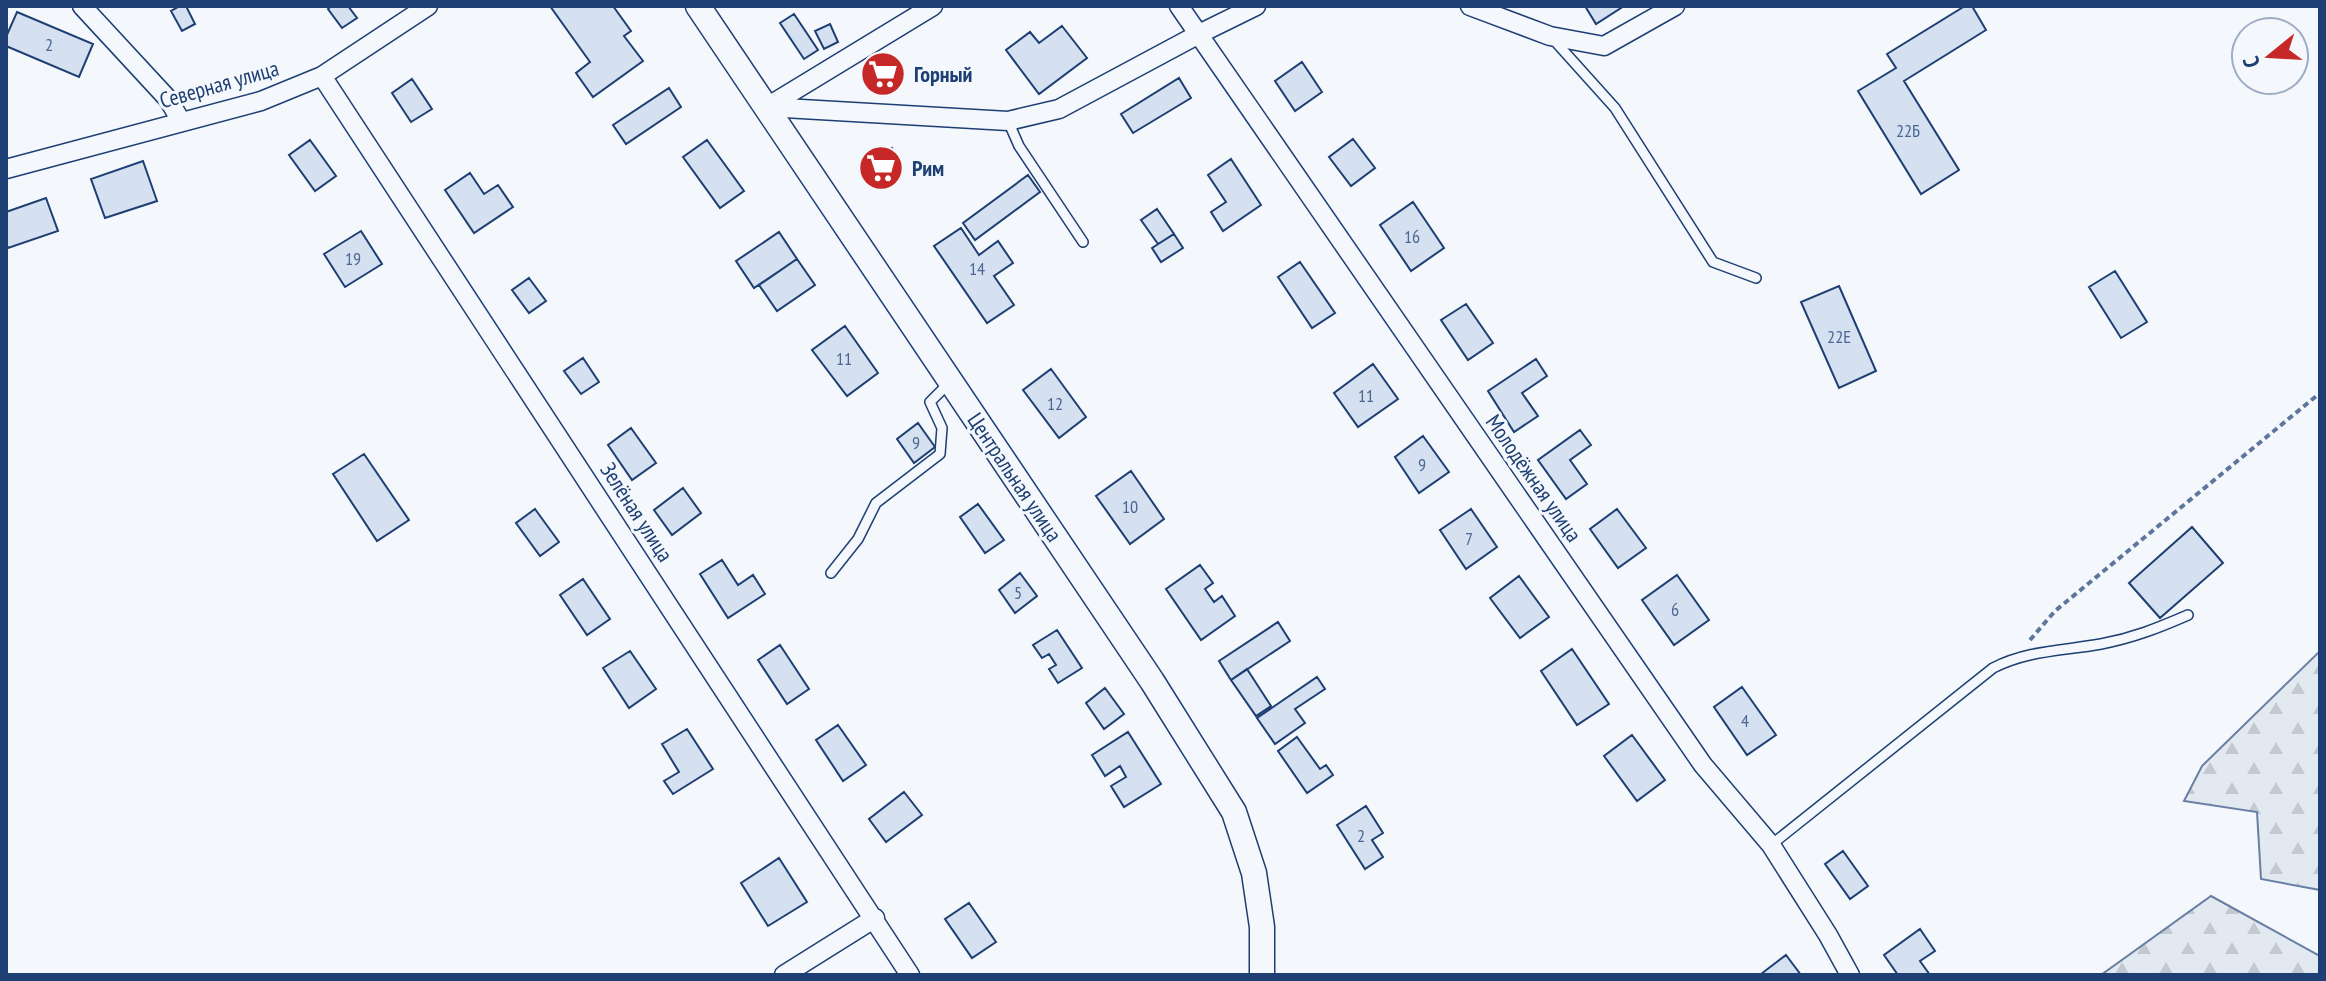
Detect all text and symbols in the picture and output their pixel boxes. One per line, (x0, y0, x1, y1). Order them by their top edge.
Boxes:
north arrow (2230, 16, 2310, 96)
house number: 2 (45, 33, 53, 56)
supermarket icon: Горный (859, 50, 907, 98)
text: С (2236, 53, 2266, 71)
street label: Северная улица (156, 54, 282, 114)
place label: Горный (914, 60, 972, 88)
house number: 22Б (1896, 119, 1920, 142)
supermarket icon: Рим (857, 144, 905, 192)
place label: Рим (912, 154, 944, 182)
house number: 16 (1404, 225, 1420, 248)
house number: 19 (345, 247, 361, 270)
house number: 14 (969, 257, 985, 280)
house number: 22Е (1827, 325, 1851, 348)
house number: 11 (836, 347, 852, 370)
house number: 11 (1358, 384, 1374, 407)
house number: 12 (1047, 392, 1063, 415)
street label: Центральная улица (962, 407, 1068, 547)
street label: Молодёжная улица (1480, 409, 1588, 547)
house number: 9 (912, 431, 920, 454)
house number: 9 (1418, 453, 1426, 476)
street label: Зелёная улица (595, 457, 679, 567)
house number: 10 (1122, 495, 1138, 518)
house number: 7 (1465, 527, 1473, 550)
house number: 5 (1014, 581, 1022, 604)
house number: 6 (1671, 598, 1679, 621)
house number: 4 (1741, 709, 1749, 732)
house number: 2 (1357, 824, 1365, 847)

